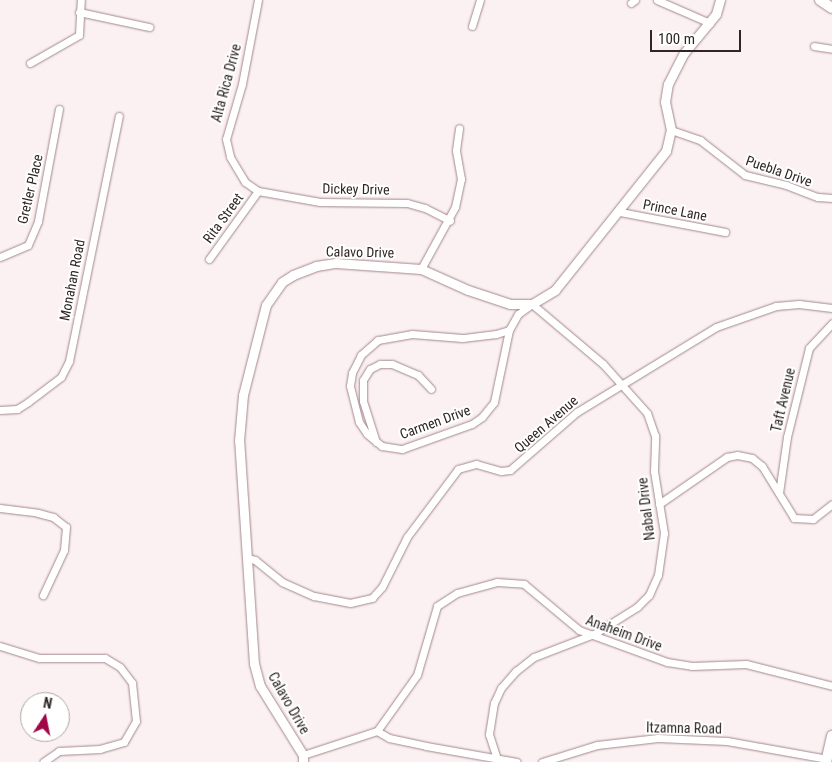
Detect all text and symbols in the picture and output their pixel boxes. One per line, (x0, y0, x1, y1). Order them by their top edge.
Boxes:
scale bar (652, 20, 743, 52)
text: 100 m (658, 30, 695, 48)
street label: Alta Rica Drive (207, 42, 245, 124)
street label: Gretler Place (14, 152, 46, 226)
street label: Puebla Drive (744, 152, 814, 190)
street label: Dickey Drive (322, 180, 390, 198)
street label: Rita Street (199, 190, 247, 246)
street label: Prince Lane (642, 196, 708, 224)
street label: Monahan Road (56, 238, 88, 322)
street label: Calavo Drive (326, 243, 394, 261)
street label: Taft Avenue (767, 366, 799, 434)
street label: Queen Avenue (511, 392, 581, 456)
street label: Carmen Drive (397, 401, 473, 443)
street label: Nabal Drive (634, 477, 658, 541)
street label: Anaheim Drive (584, 611, 664, 655)
street label: Calavo Drive (265, 669, 313, 737)
north arrow (20, 692, 70, 742)
text: N (42, 695, 53, 712)
street label: Itzamna Road (646, 719, 722, 737)

